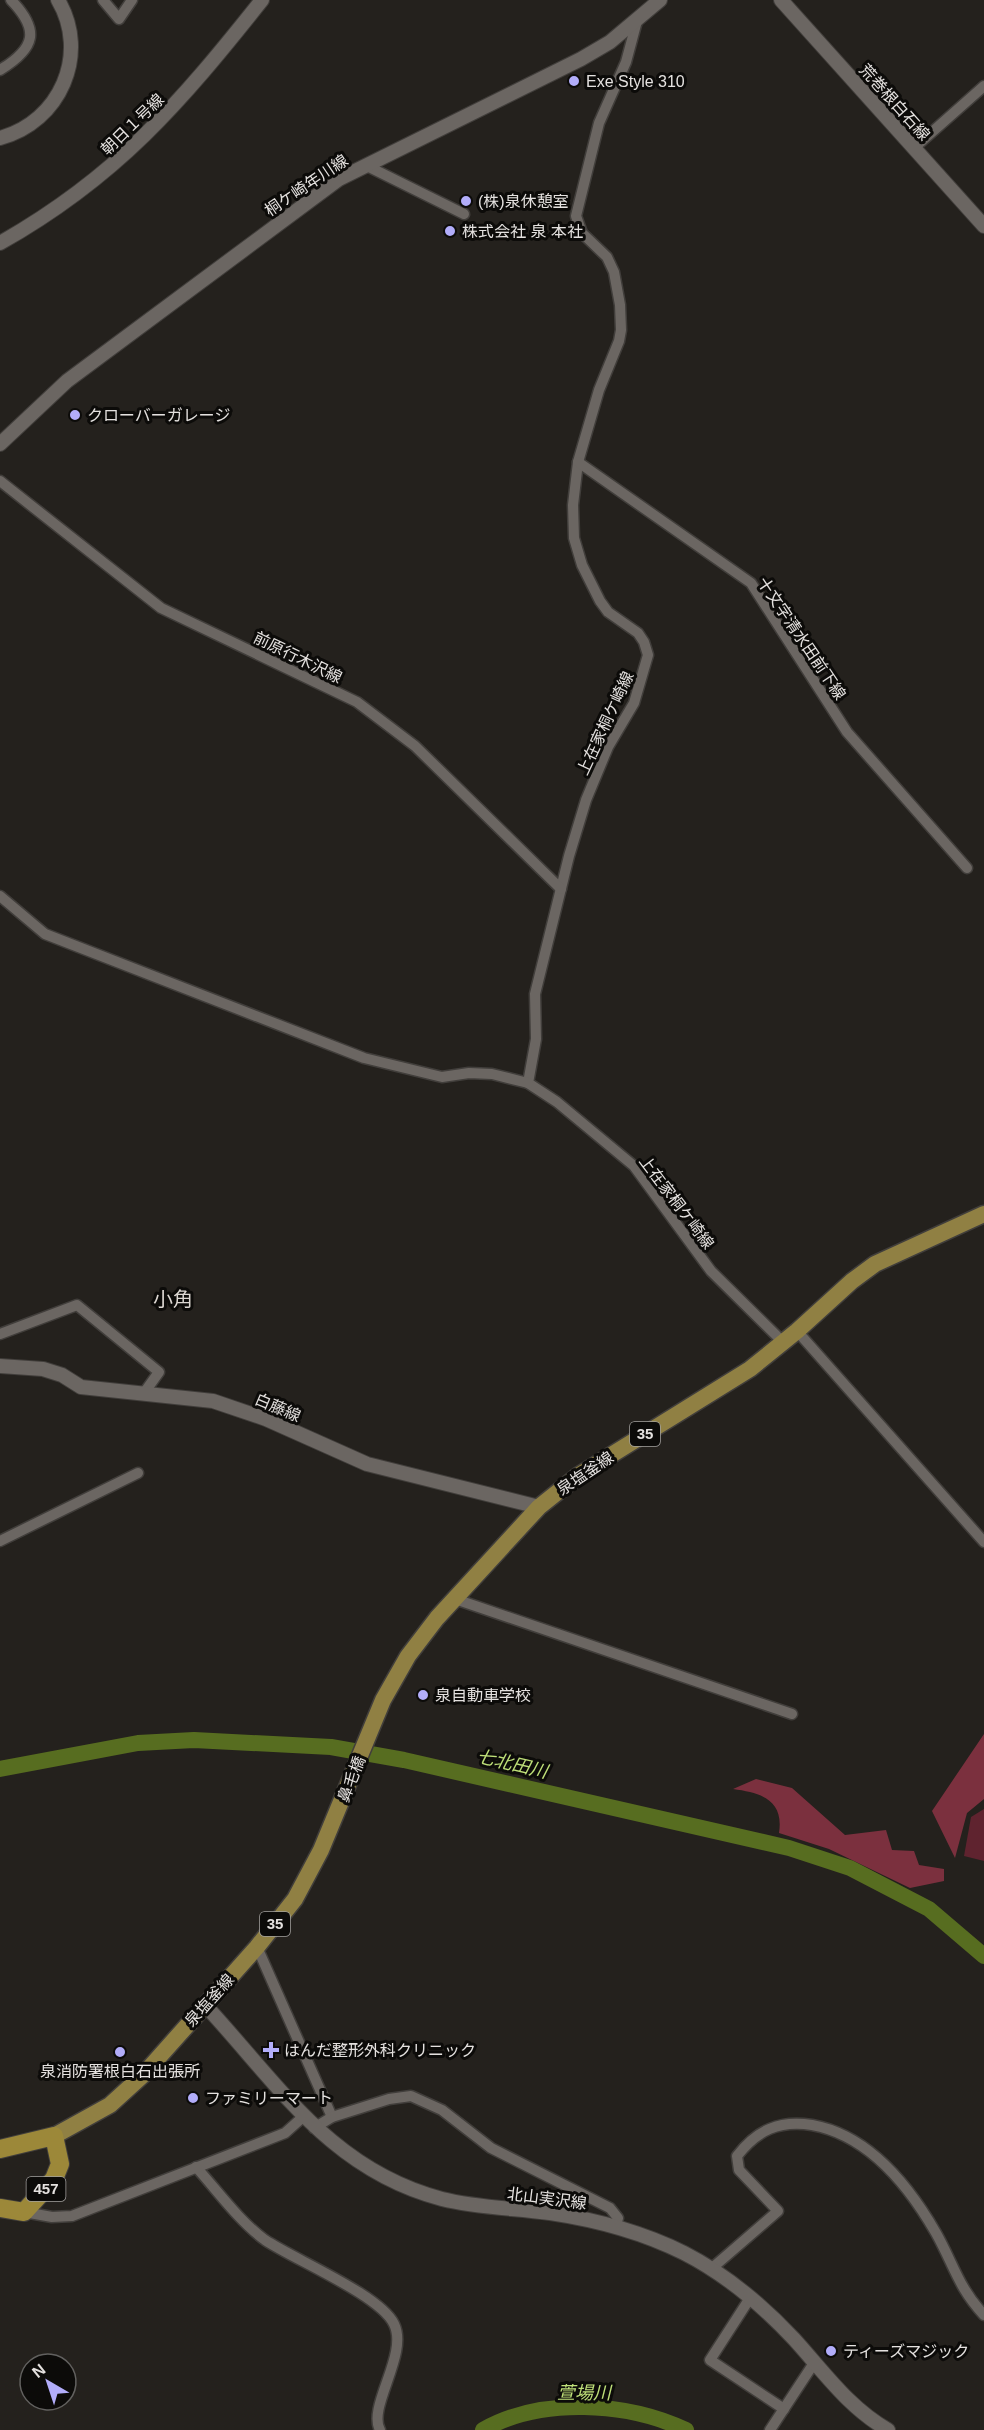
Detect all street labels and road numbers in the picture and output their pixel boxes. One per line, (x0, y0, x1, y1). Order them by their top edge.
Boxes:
street label: 荒巻根白石線 (856, 61, 933, 144)
street label: 朝日１号線 (98, 90, 167, 158)
street label: 桐ケ崎年川線 (262, 152, 351, 219)
street label: 十文字清水田前下線 (754, 574, 849, 703)
street label: 前原行木沢線 (251, 629, 345, 686)
street label: 上在家桐ケ崎線 (574, 669, 637, 778)
street label: 上在家桐ケ崎線 (636, 1152, 717, 1252)
street label: 白藤線 (252, 1390, 303, 1425)
road number: 35 (630, 1422, 660, 1446)
street label: 泉塩釜線 (554, 1448, 617, 1498)
street label: 鼻毛橋 (335, 1754, 368, 1805)
road number: 35 (260, 1912, 290, 1936)
street label: 泉塩釜線 (182, 1971, 237, 2030)
road number: 457 (26, 2177, 66, 2201)
street label: 北山実沢線 (506, 2185, 588, 2212)

